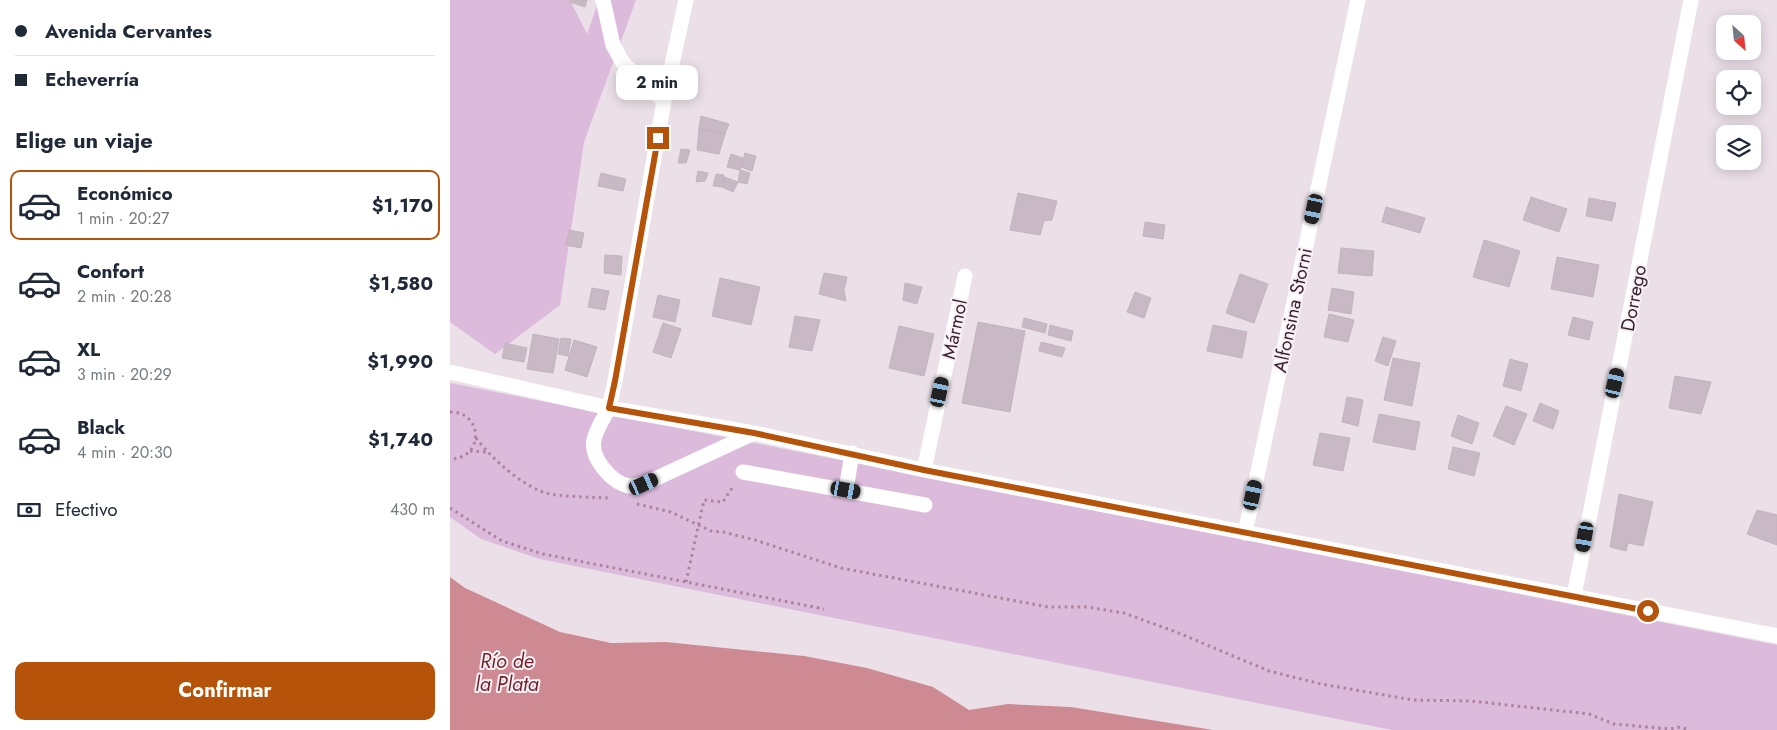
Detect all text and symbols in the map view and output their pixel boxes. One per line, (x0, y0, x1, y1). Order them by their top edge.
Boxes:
north arrow (1716, 15, 1761, 60)
map controls (1716, 15, 1761, 170)
text: Avenida Cervantes (45, 18, 212, 45)
text: Echeverría (45, 66, 139, 93)
callout: 2 min (617, 66, 699, 100)
button: locate (1716, 70, 1761, 115)
text: 2 min (636, 71, 678, 94)
text: Elige un viaje (15, 124, 153, 156)
button: layers (1716, 125, 1761, 170)
route end (647, 127, 669, 149)
text: Económico (77, 180, 173, 207)
icon: car (17, 183, 62, 228)
text: $1,170 (372, 192, 433, 219)
car (1303, 193, 1324, 225)
text: 1 min · 20:27 (77, 207, 169, 230)
street label: Alfonsina Storni (1266, 245, 1319, 375)
text: Confort (77, 258, 144, 285)
icon: car (17, 261, 62, 306)
street label: Dorrego (1614, 263, 1653, 334)
text: $1,580 (369, 270, 433, 297)
text: 2 min · 20:28 (77, 285, 172, 308)
street label: Mármol (935, 297, 974, 362)
text: XL (77, 336, 100, 363)
icon: car (17, 339, 62, 384)
text: $1,990 (367, 348, 433, 375)
text: 3 min · 20:29 (77, 363, 172, 386)
car (1604, 367, 1625, 399)
car (929, 376, 950, 408)
text: Black (77, 414, 125, 441)
icon: car (17, 417, 62, 462)
text: $1,740 (368, 426, 433, 453)
text: 4 min · 20:30 (77, 441, 172, 464)
car (627, 471, 660, 497)
car (1242, 479, 1263, 511)
car (829, 480, 862, 500)
icon: cash (15, 496, 43, 524)
text: Efectivo (55, 496, 118, 523)
text: 430 m (390, 498, 435, 521)
car (1575, 521, 1594, 553)
route start (1637, 600, 1659, 622)
water label: Río de la Plata (475, 647, 539, 699)
button: Confirmar (15, 662, 435, 720)

